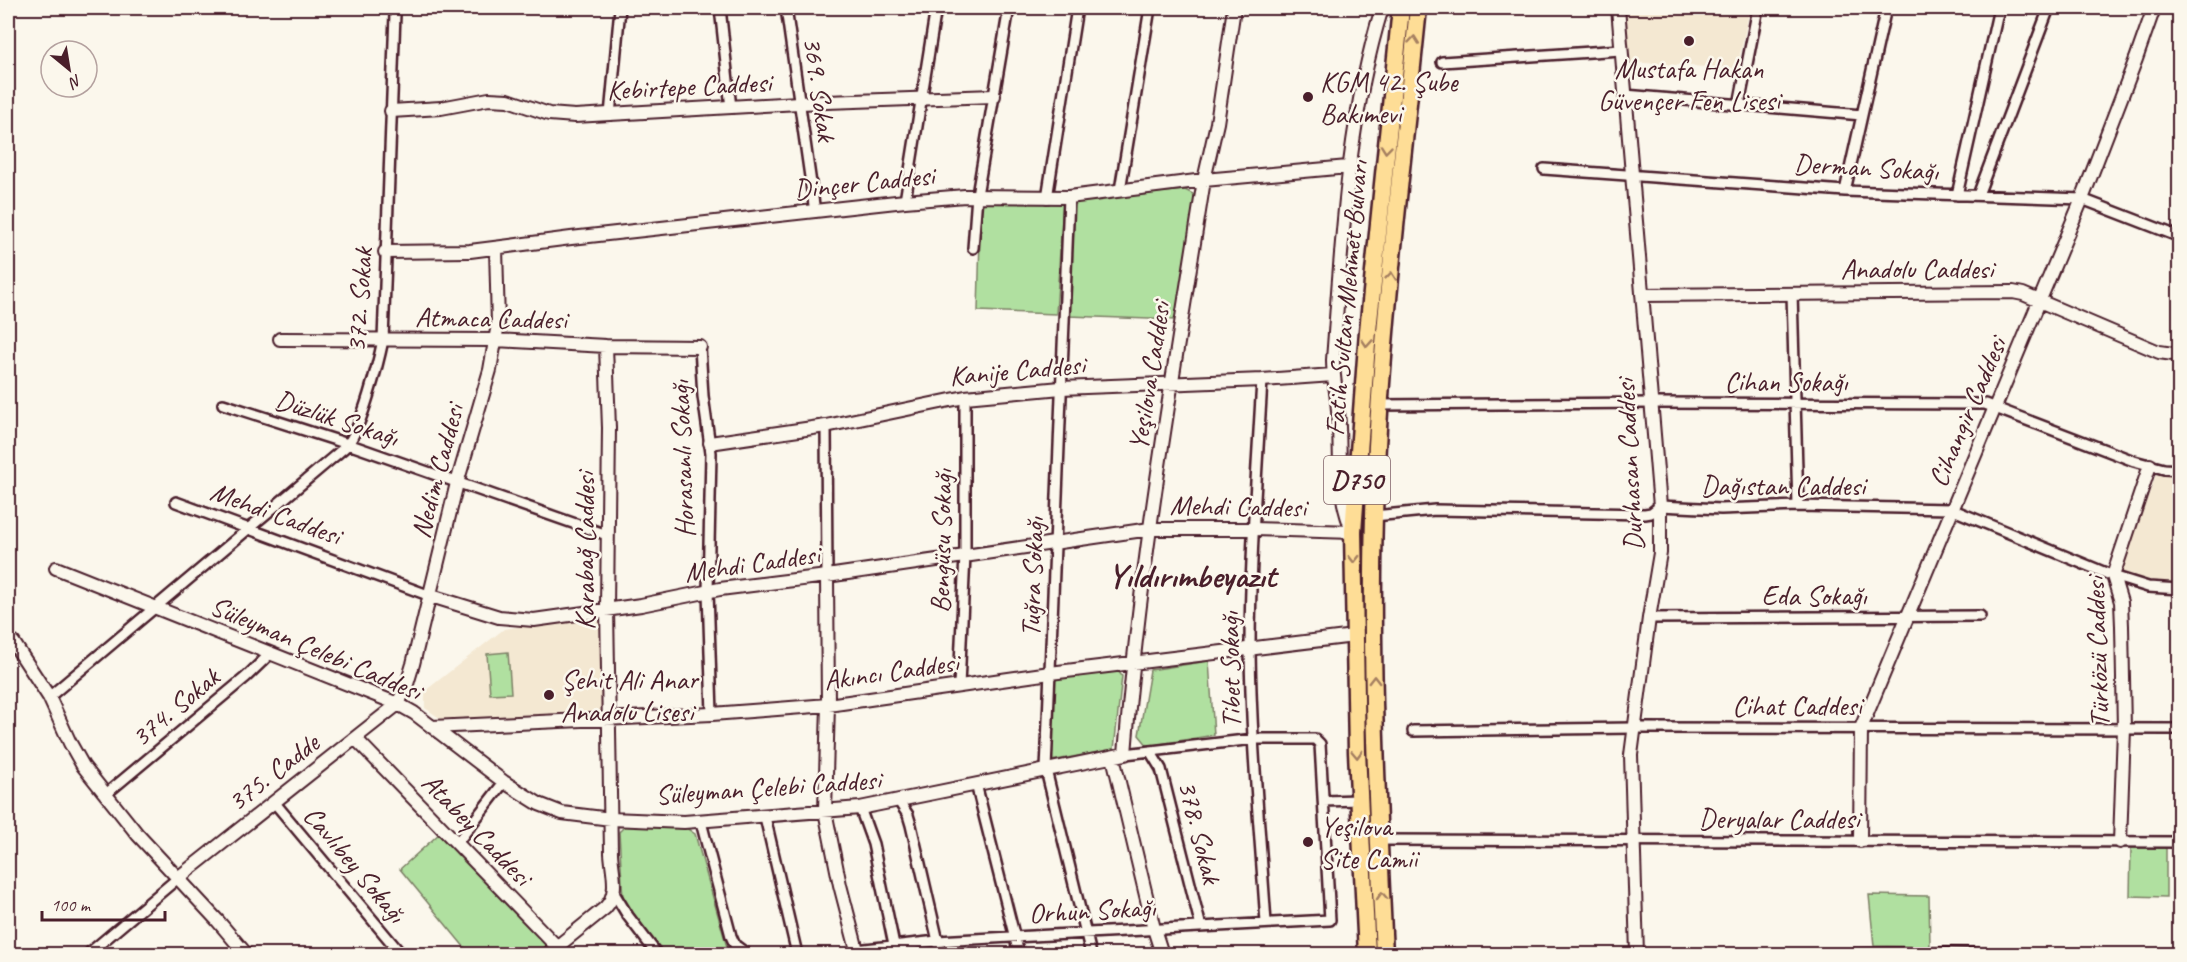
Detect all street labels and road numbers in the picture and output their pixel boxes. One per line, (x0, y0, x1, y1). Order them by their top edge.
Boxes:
street label: 369. Sokak (795, 35, 845, 145)
street label: Kebirtepe Caddesi (606, 64, 776, 108)
street label: Derman Sokağı (1793, 146, 1941, 188)
street label: Dinçer Caddesi (792, 157, 940, 207)
street label: Fatih Sultan Mehmet Bulvarı (1317, 157, 1376, 437)
street label: 372. Sokak (338, 245, 380, 354)
street label: Anadolu Caddesi (1841, 251, 1997, 286)
street label: Yeşilova Caddesi (1120, 296, 1179, 453)
street label: Atmaca Caddesi (415, 299, 571, 337)
street label: Cihangir Caddesi (1920, 329, 2016, 492)
street label: Kanije Caddesi (948, 346, 1090, 393)
street label: Cihan Sokağı (1724, 364, 1849, 399)
street label: Durhasan Caddesi (1607, 374, 1651, 552)
street label: Horasanlı Sokağı (662, 378, 702, 538)
street label: Düzlük Sokağı (271, 382, 405, 455)
street label: Nedim Caddesi (402, 397, 473, 542)
road number: D750 (1324, 456, 1390, 504)
street label: Bengüsu Sokağı (922, 467, 960, 613)
street label: Karabağ Caddesi (567, 468, 602, 630)
street label: Dağıstan Caddesi (1701, 468, 1869, 503)
street label: Mehdi Caddesi (206, 473, 349, 554)
street label: Mehdi Caddesi (1170, 487, 1310, 525)
street label: Tuğra Sokağı (1012, 515, 1052, 638)
street label: Mehdi Caddesi (682, 536, 826, 590)
street label: Türközü Caddesi (2077, 572, 2117, 728)
street label: Eda Sokağı (1761, 578, 1868, 613)
street label: Süleyman Çelebi Caddesi (205, 588, 430, 711)
street label: Tibet Sokağı (1211, 610, 1249, 729)
street label: Akıncı Caddesi (822, 644, 964, 698)
street label: 374. Sokak (124, 659, 228, 754)
street label: Cihat Caddesi (1732, 688, 1866, 723)
street label: 375. Cadde (220, 724, 327, 819)
street label: Süleyman Çelebi Caddesi (654, 761, 886, 813)
street label: Atabey Caddesi (414, 765, 542, 896)
street label: 378. Sokak (1170, 777, 1230, 889)
street label: Cavlıbey Sokağı (296, 798, 415, 931)
street label: Deryalar Caddesi (1699, 801, 1863, 836)
street label: Orhun Sokağı (1028, 889, 1158, 931)

